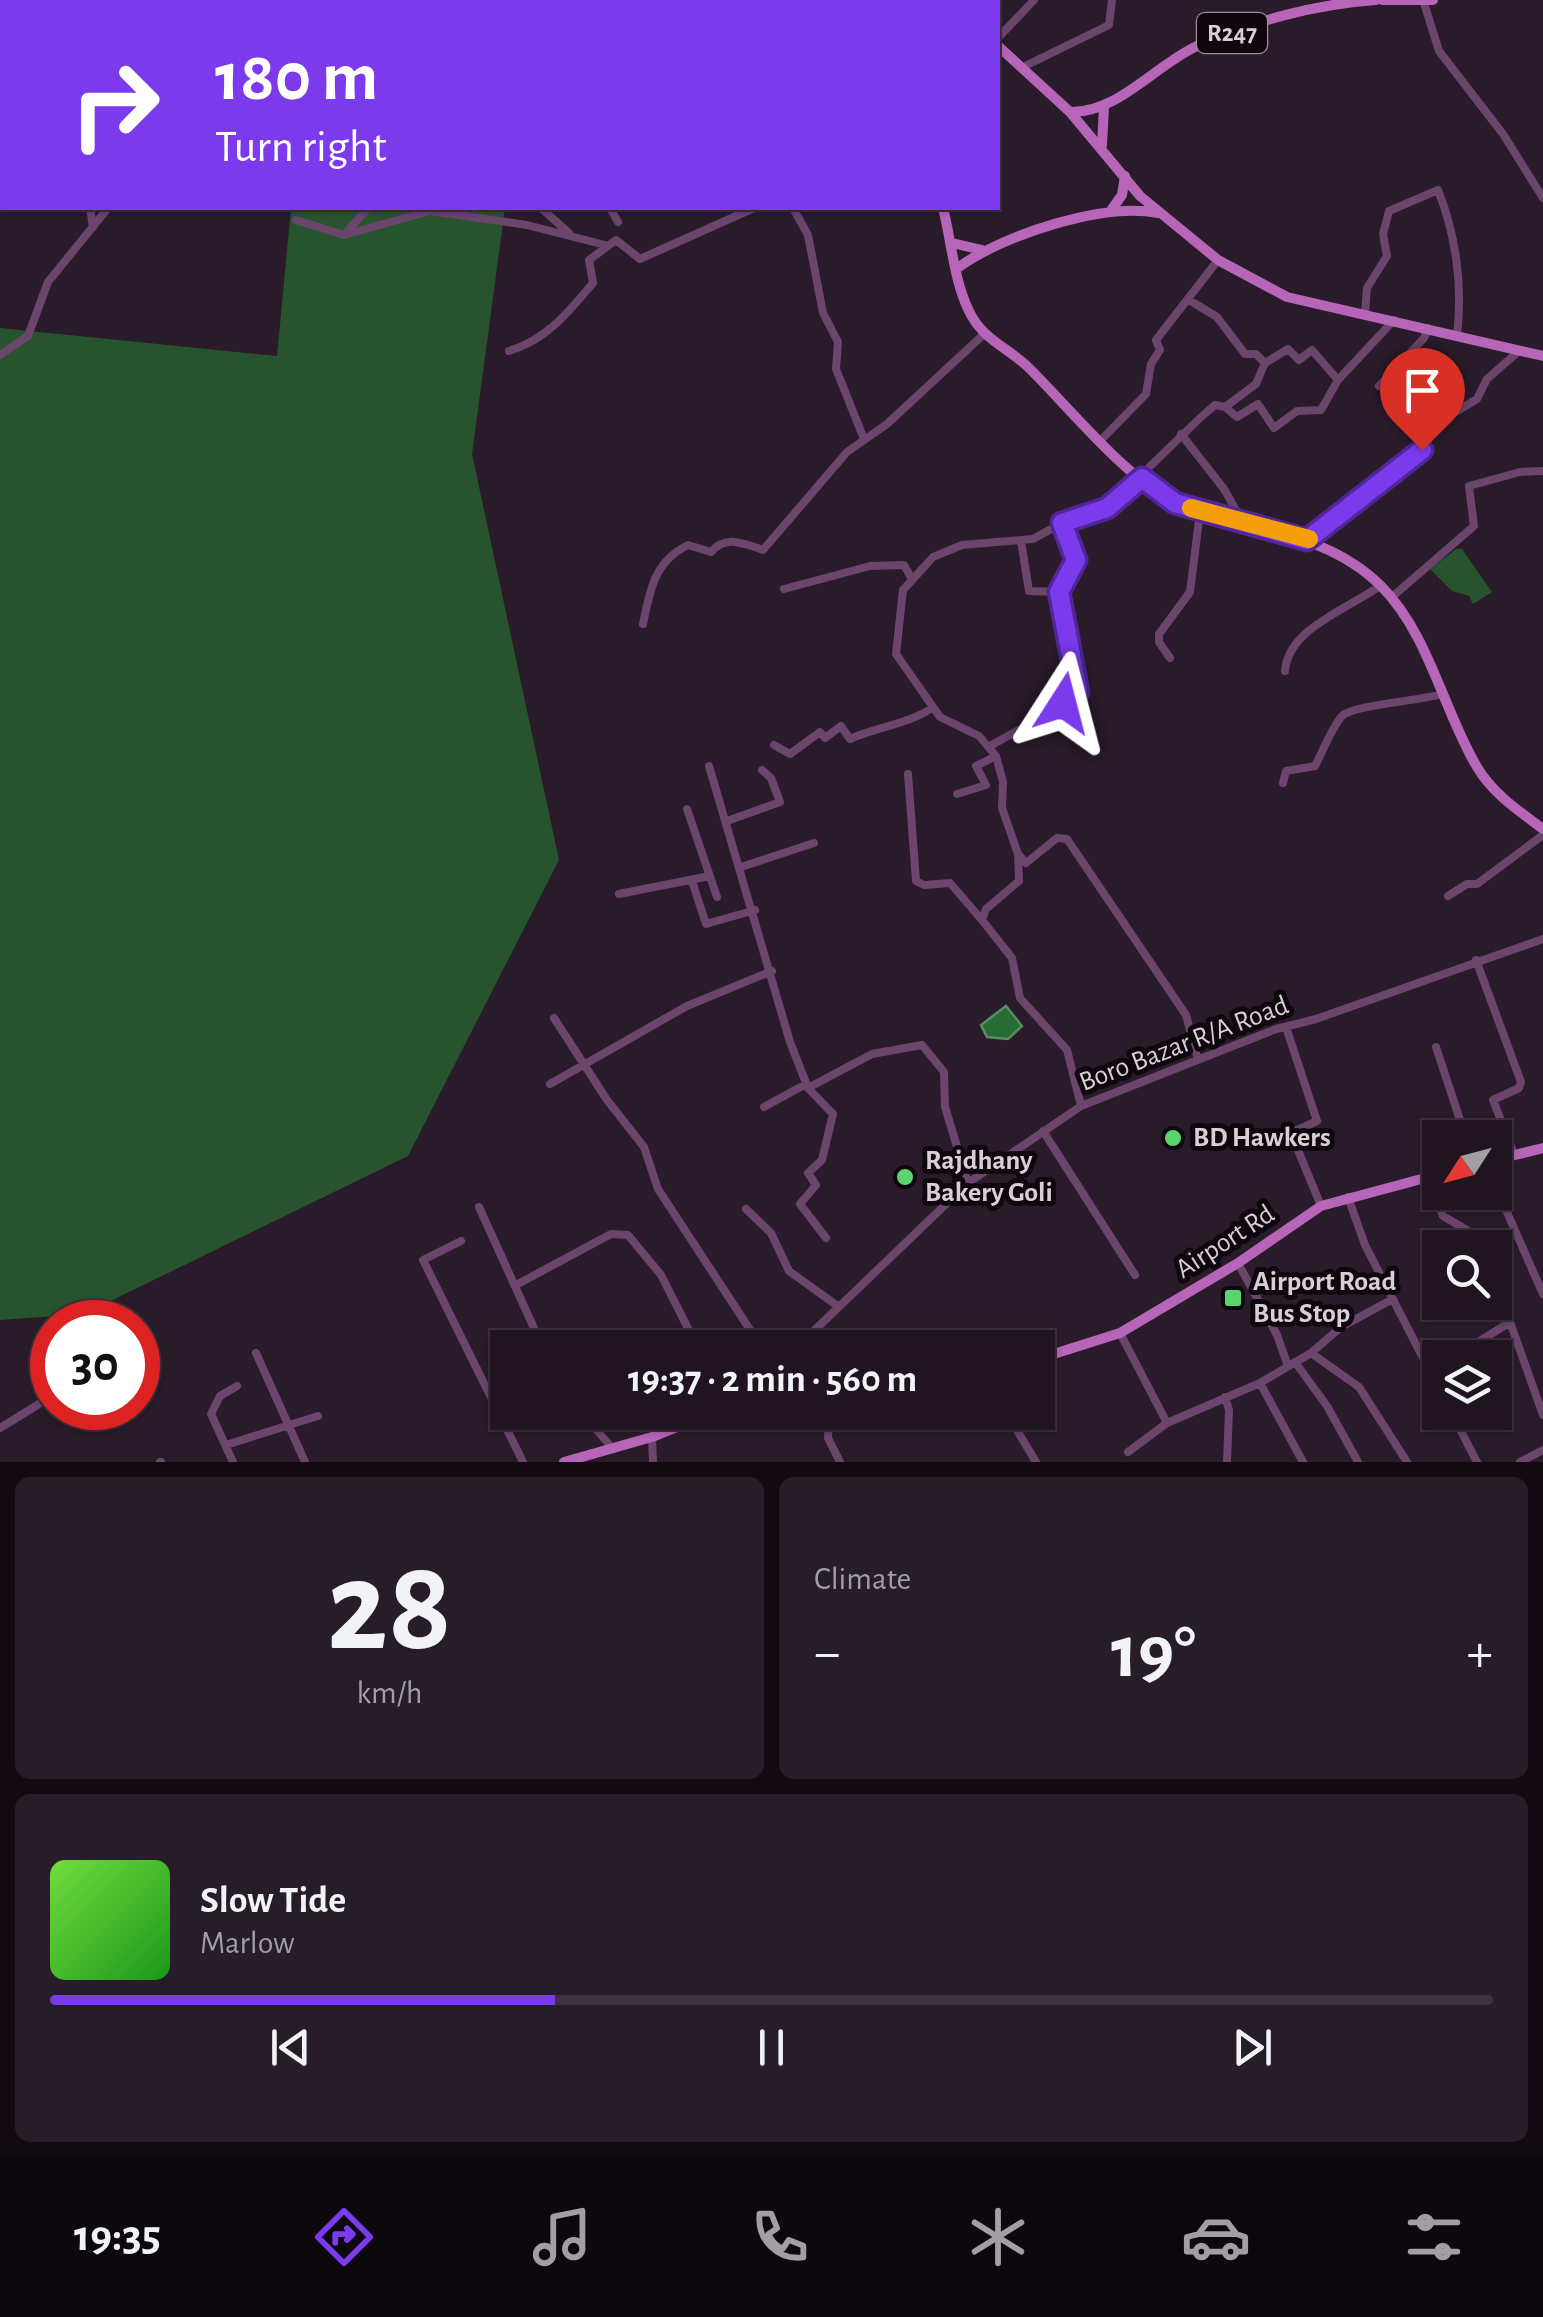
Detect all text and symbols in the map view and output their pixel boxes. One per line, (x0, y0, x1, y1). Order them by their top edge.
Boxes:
road number: R247 (1197, 13, 1267, 53)
icon: right (50, 40, 180, 170)
text: 180 m (215, 43, 378, 113)
text: Turn right (215, 125, 387, 170)
pin (1380, 348, 1465, 451)
icon: arrive (1395, 363, 1450, 418)
position arrow (1011, 651, 1115, 755)
street label: Boro Bazar R/A Road (1076, 991, 1292, 1097)
north arrow (1422, 1120, 1512, 1210)
map controls (1422, 1120, 1512, 1430)
place label: BD Hawkers (1193, 1124, 1331, 1152)
marker: BD Hawkers (1162, 1127, 1184, 1149)
place label: Rajdhany Bakery Goli (925, 1147, 1053, 1207)
marker: Rajdhany Bakery Goli (894, 1166, 916, 1188)
street label: Airport Rd (1171, 1200, 1279, 1284)
button: search (1422, 1230, 1512, 1320)
place label: Airport Road Bus Stop (1253, 1268, 1396, 1328)
marker: Airport Road Bus Stop (1222, 1287, 1244, 1309)
speed limit sign: 30 (30, 1300, 160, 1430)
button: layers (1422, 1340, 1512, 1430)
text: 19:37 · 2 min · 560 m (628, 1361, 917, 1399)
text: 28 (327, 1544, 452, 1674)
text: Climate (814, 1563, 911, 1595)
text: 19° (1111, 1616, 1196, 1691)
text: − (814, 1626, 840, 1681)
text: + (1467, 1626, 1493, 1681)
text: km/h (356, 1677, 423, 1709)
text: Slow Tide (200, 1882, 346, 1920)
text: Marlow (200, 1927, 295, 1959)
icon: previous (263, 2020, 318, 2075)
icon: pause (744, 2020, 799, 2075)
icon: next (1225, 2020, 1280, 2075)
icon: directions (309, 2202, 379, 2272)
icon: music (527, 2202, 597, 2272)
icon: phone (745, 2202, 815, 2272)
icon: climate (963, 2202, 1033, 2272)
icon: car (1181, 2202, 1251, 2272)
icon: filters (1399, 2202, 1469, 2272)
text: 19:35 (74, 2214, 161, 2259)

